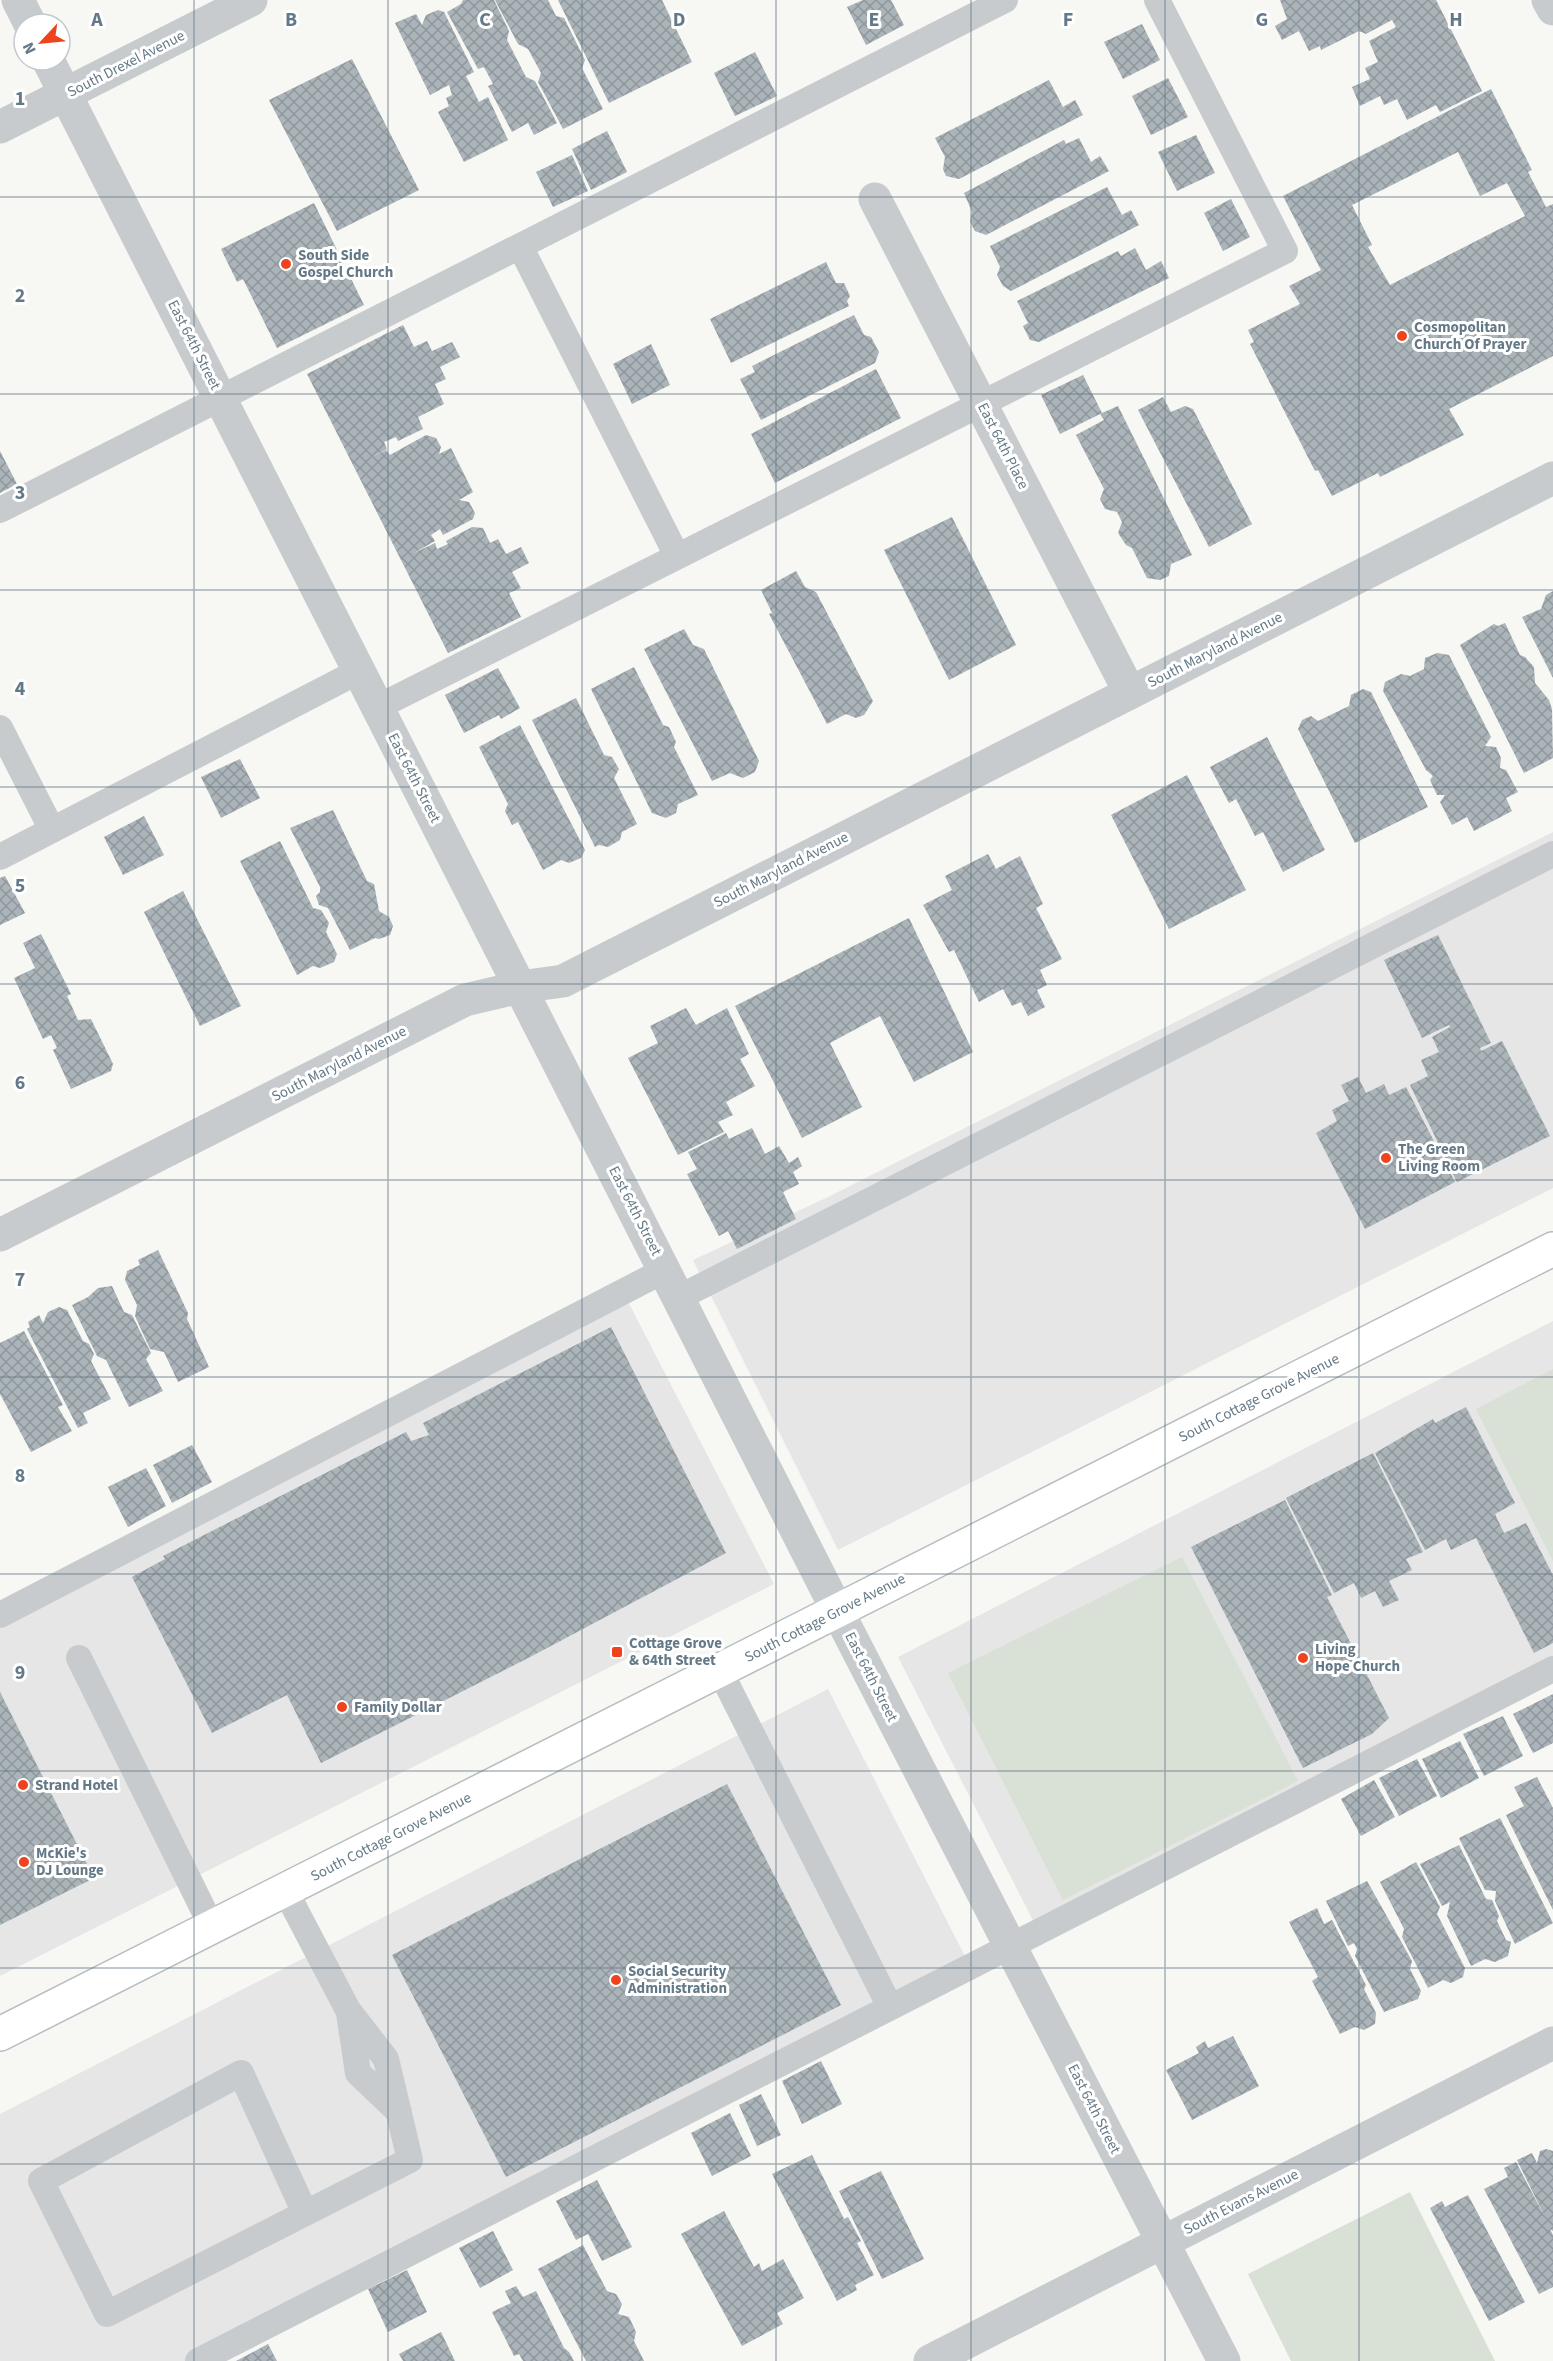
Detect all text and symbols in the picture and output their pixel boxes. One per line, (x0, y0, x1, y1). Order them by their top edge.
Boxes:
text: A (90, 6, 103, 34)
text: B (285, 6, 297, 34)
text: C (479, 6, 491, 34)
text: D (673, 6, 685, 34)
text: E (869, 6, 879, 34)
text: F (1063, 6, 1073, 34)
text: G (1256, 6, 1268, 34)
text: H (1449, 6, 1463, 34)
north arrow (12, 12, 72, 72)
street label: South Drexel Avenue (64, 25, 188, 103)
text: N (17, 39, 42, 58)
text: 1 (15, 85, 25, 113)
place label: South Side Gospel Church (298, 245, 393, 283)
marker: South Side Gospel Church (279, 257, 293, 271)
text: 2 (15, 282, 25, 310)
street label: East 64th Street (162, 296, 226, 394)
place label: Cosmopolitan Church Of Prayer (1414, 317, 1526, 355)
marker: Cosmopolitan Church Of Prayer (1395, 329, 1409, 343)
street label: East 64th Place (972, 399, 1034, 493)
text: 3 (15, 479, 25, 507)
street label: South Maryland Avenue (1144, 607, 1286, 693)
text: 4 (15, 675, 26, 703)
street label: East 64th Street (382, 729, 446, 827)
street label: South Maryland Avenue (710, 827, 852, 913)
text: 5 (15, 872, 25, 900)
street label: South Maryland Avenue (268, 1021, 410, 1107)
text: 6 (15, 1069, 25, 1097)
place label: The Green Living Room (1398, 1139, 1480, 1177)
marker: The Green Living Room (1379, 1151, 1393, 1165)
street label: East 64th Street (603, 1162, 667, 1260)
text: 7 (15, 1266, 25, 1294)
street label: South Cottage Grove Avenue (1175, 1348, 1343, 1448)
text: 8 (15, 1462, 25, 1490)
street label: South Cottage Grove Avenue (741, 1568, 909, 1668)
street label: East 64th Street (839, 1628, 903, 1726)
place label: Cottage Grove & 64th Street (629, 1633, 722, 1671)
place label: Living Hope Church (1315, 1639, 1400, 1677)
marker: Cottage Grove & 64th Street (610, 1645, 624, 1659)
marker: Living Hope Church (1296, 1651, 1310, 1665)
text: 9 (15, 1659, 25, 1687)
place label: Family Dollar (354, 1697, 442, 1718)
marker: Family Dollar (335, 1700, 349, 1714)
place label: Strand Hotel (35, 1775, 119, 1796)
marker: Strand Hotel (16, 1778, 30, 1792)
street label: South Cottage Grove Avenue (307, 1787, 475, 1887)
place label: McKie's DJ Lounge (36, 1843, 104, 1881)
marker: McKie's DJ Lounge (17, 1855, 31, 1869)
place label: Social Security Administration (627, 1961, 727, 1999)
marker: Social Security Administration (609, 1973, 623, 1987)
street label: East 64th Street (1062, 2060, 1126, 2158)
street label: South Evans Avenue (1180, 2164, 1302, 2240)

